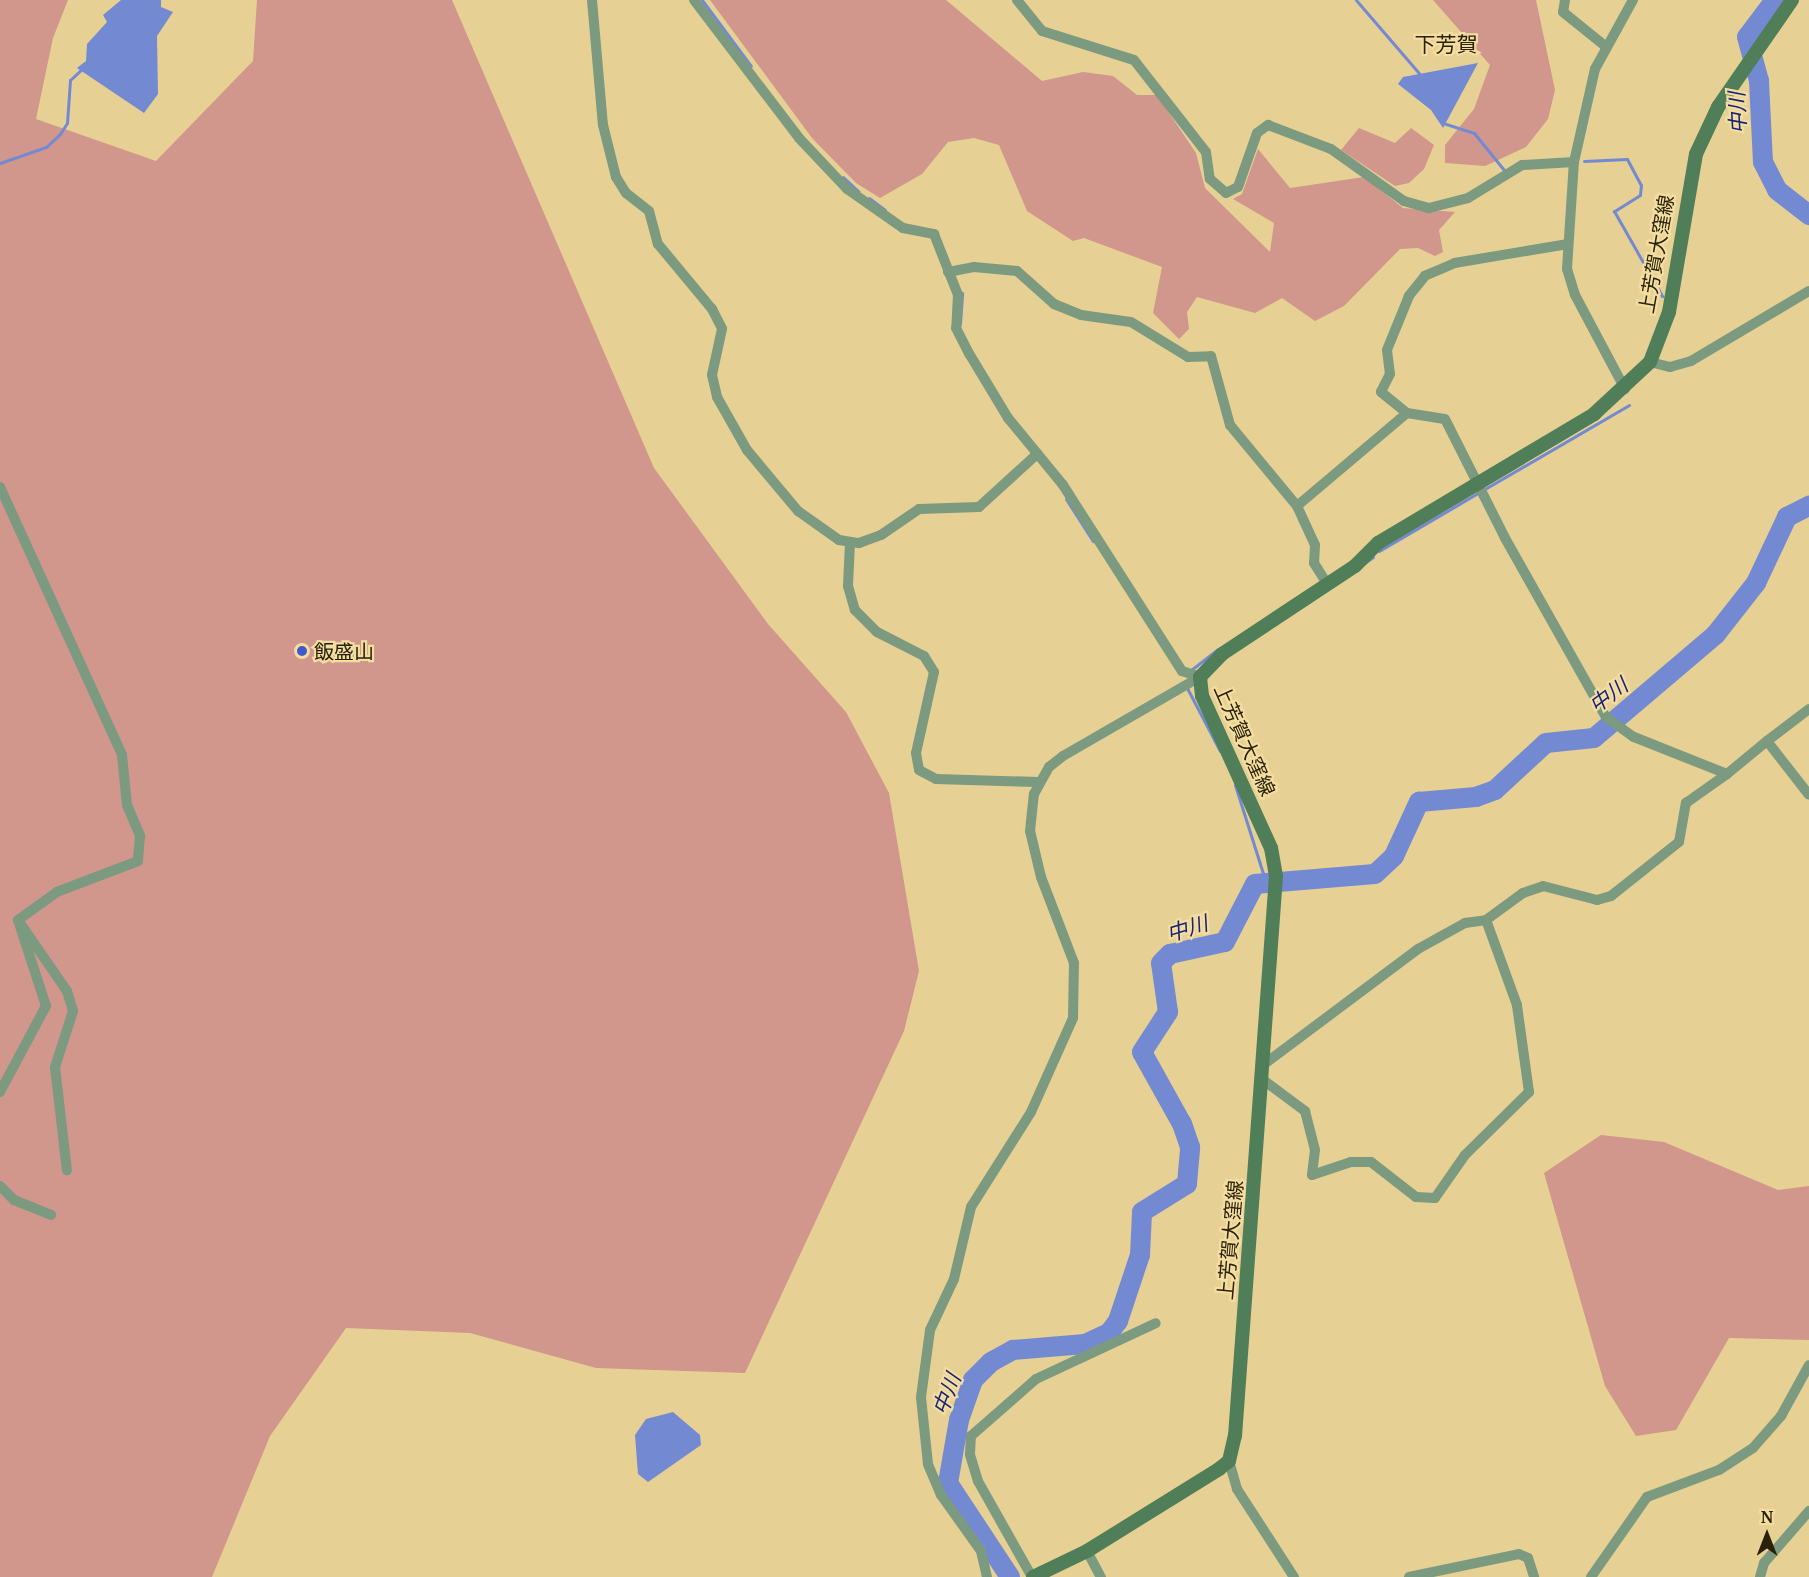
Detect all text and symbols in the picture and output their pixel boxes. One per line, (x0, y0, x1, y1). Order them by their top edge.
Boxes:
district label: 下芳賀 (1415, 31, 1477, 57)
water label: 中川 (1723, 91, 1751, 135)
street label: 上芳賀大窪線 (1634, 193, 1678, 315)
place label: 飯盛山 (314, 639, 374, 663)
marker: 飯盛山 (295, 644, 309, 658)
water label: 中川 (1584, 672, 1632, 718)
street label: 上芳賀大窪線 (1210, 680, 1280, 800)
water label: 中川 (1163, 910, 1211, 946)
street label: 上芳賀大窪線 (1213, 1179, 1247, 1301)
water label: 中川 (927, 1370, 965, 1418)
north arrow (1737, 1505, 1797, 1565)
text: N (1761, 1506, 1773, 1528)

